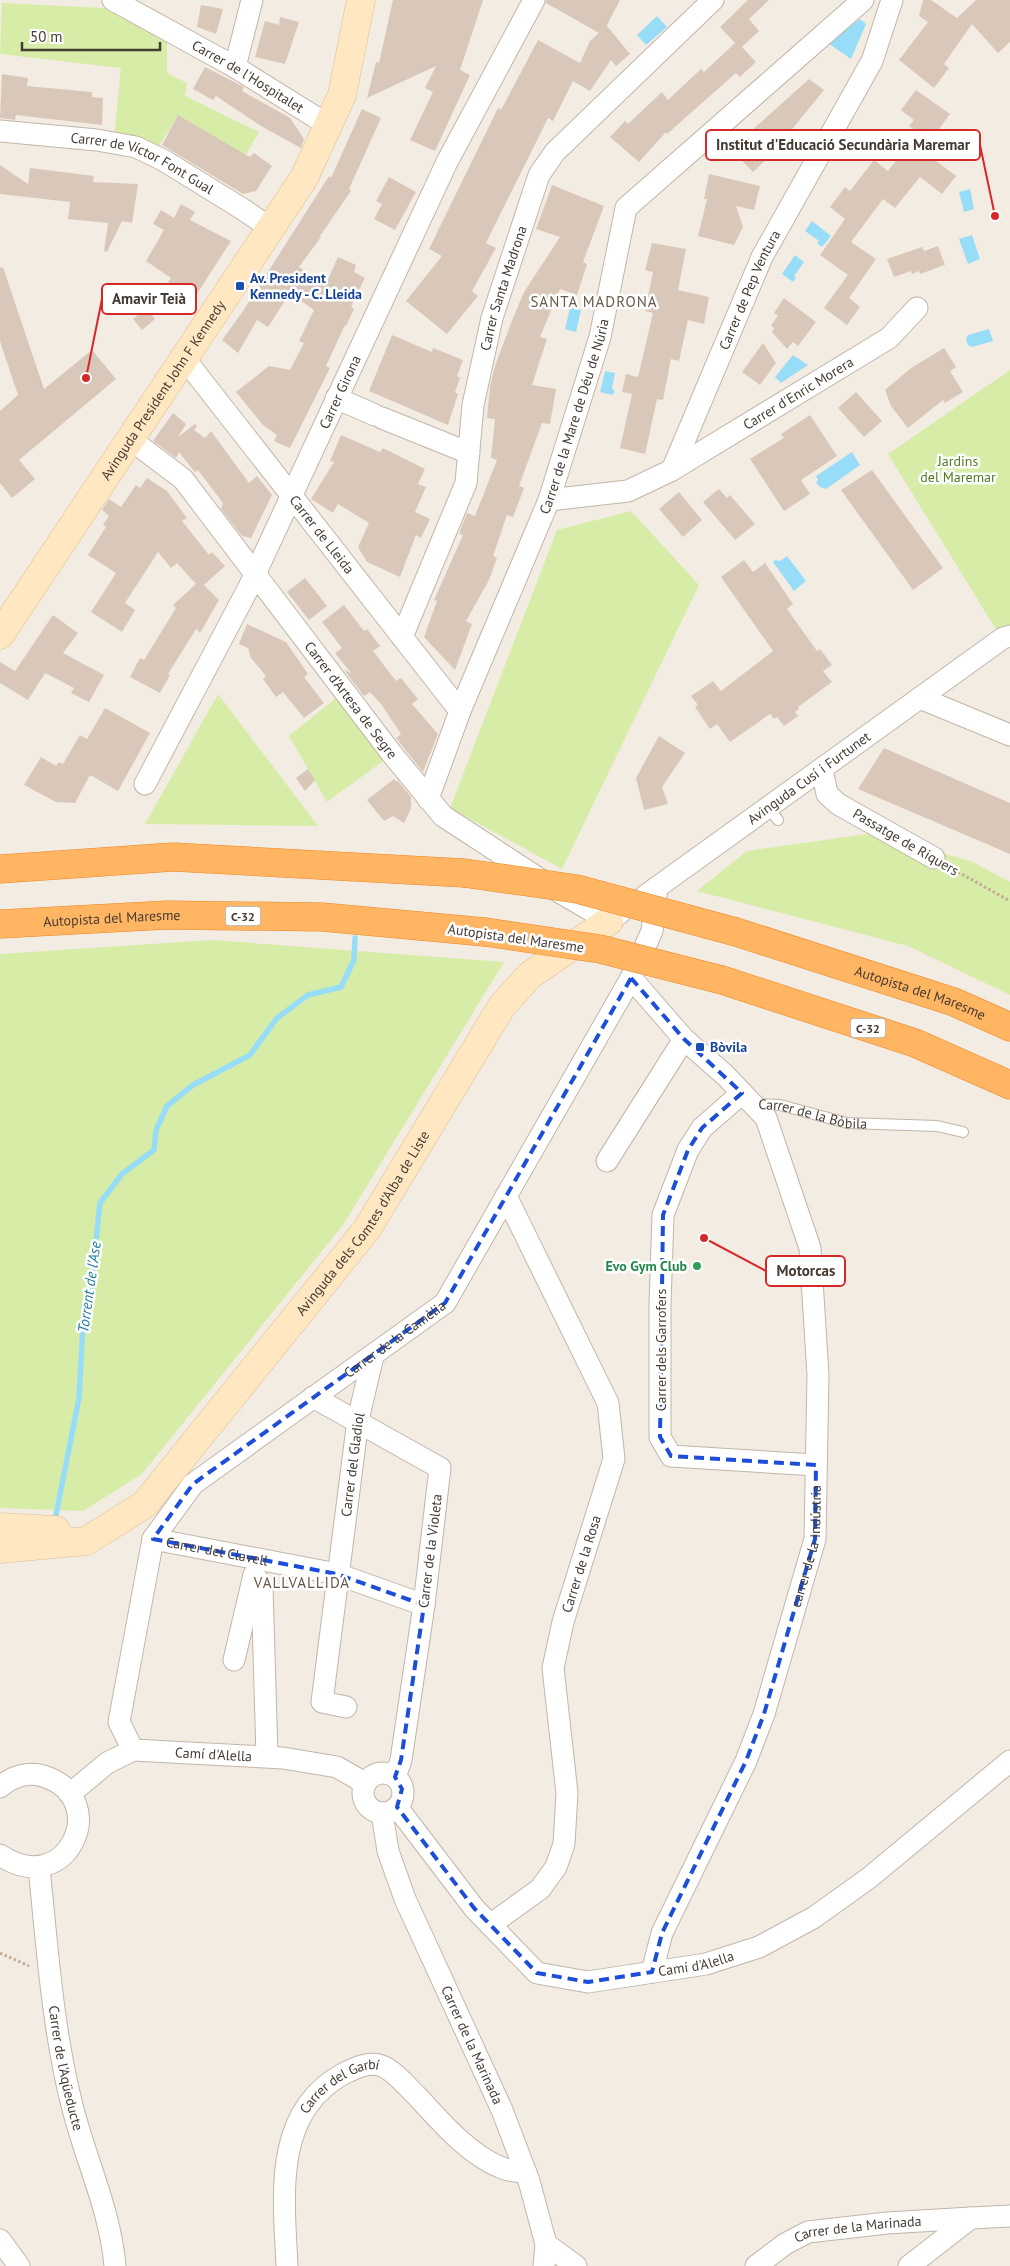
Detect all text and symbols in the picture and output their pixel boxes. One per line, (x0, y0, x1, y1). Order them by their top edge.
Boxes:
scale bar (22, 20, 160, 52)
text: 50 m (30, 27, 63, 46)
street label: Carrer de l'Hospitalet (189, 36, 307, 117)
street label: Carrer de Víctor Font Gual (70, 129, 217, 198)
callout: Institut d'Educació Secundària Maremar (706, 130, 980, 160)
text: Institut d'Educació Secundària Maremar (716, 135, 971, 154)
street label: Carrer Santa Madrona (476, 223, 531, 352)
street label: Carrer de Pep Ventura (715, 227, 784, 353)
place label: Av. President Kennedy - C. Lleida (250, 269, 362, 303)
marker: Av. President Kennedy - C. Lleida (234, 280, 246, 292)
callout: Amavir Teià (102, 284, 196, 314)
text: Amavir Teià (112, 289, 186, 308)
district label: SANTA MADRONA (530, 292, 658, 311)
street label: Avinguda President John F Kennedy (97, 296, 229, 484)
street label: Carrer de la Mare de Déu de Núria (535, 317, 612, 517)
street label: Carrer Girona (315, 352, 365, 432)
street label: Carrer d'Enric Morera (740, 353, 857, 434)
park label: Jardins del Maremar (920, 452, 996, 486)
street label: Carrer de Lleida (286, 491, 358, 577)
street label: Carrer d'Artesa de Segre (301, 638, 401, 762)
street label: Avinguda Cusí i Furtunet (744, 727, 874, 828)
street label: Passatge de Riquers (850, 804, 962, 880)
street label: Autopista del Maresme (43, 906, 181, 931)
road number: C-32 (226, 906, 260, 926)
street label: Autopista del Maresme (447, 920, 585, 956)
street label: Autopista del Maresme (853, 962, 988, 1024)
road number: C-32 (850, 1018, 886, 1038)
place label: Bòvila (710, 1038, 747, 1056)
marker: Bòvila (694, 1041, 706, 1053)
street label: Carrer de la Bòbila (758, 1095, 868, 1133)
street label: Avinguda dels Comtes d'Alba de Liste (292, 1127, 433, 1319)
water label: Torrent de l'Ase (73, 1240, 105, 1334)
callout: Motorcas (766, 1256, 845, 1286)
place label: Evo Gym Club (605, 1257, 687, 1275)
marker: Evo Gym Club (691, 1260, 703, 1272)
text: Motorcas (777, 1261, 835, 1280)
street label: Carrer dels Garrofers (652, 1289, 670, 1411)
street label: Carrer de la Camèlia (340, 1296, 449, 1382)
street label: Carrer del Gladiol (337, 1410, 369, 1518)
street label: carrer de la Indústria (787, 1485, 825, 1609)
street label: Carrer de la Violeta (414, 1493, 446, 1609)
street label: Carrer de la Rosa (557, 1513, 605, 1615)
street label: Carrer del Clavell (164, 1533, 269, 1570)
district label: VALLVALLIDA (253, 1573, 350, 1592)
street label: Camí d'Alella (175, 1743, 253, 1765)
street label: Camí d'Alella (657, 1947, 736, 1980)
street label: Carrer de la Marinada (437, 1983, 507, 2107)
street label: Carrer de l'Aqüeducte (45, 2004, 87, 2133)
street label: Carrer del Garbí (296, 2055, 381, 2117)
street label: Carrer de la Marinada (791, 2212, 922, 2247)

